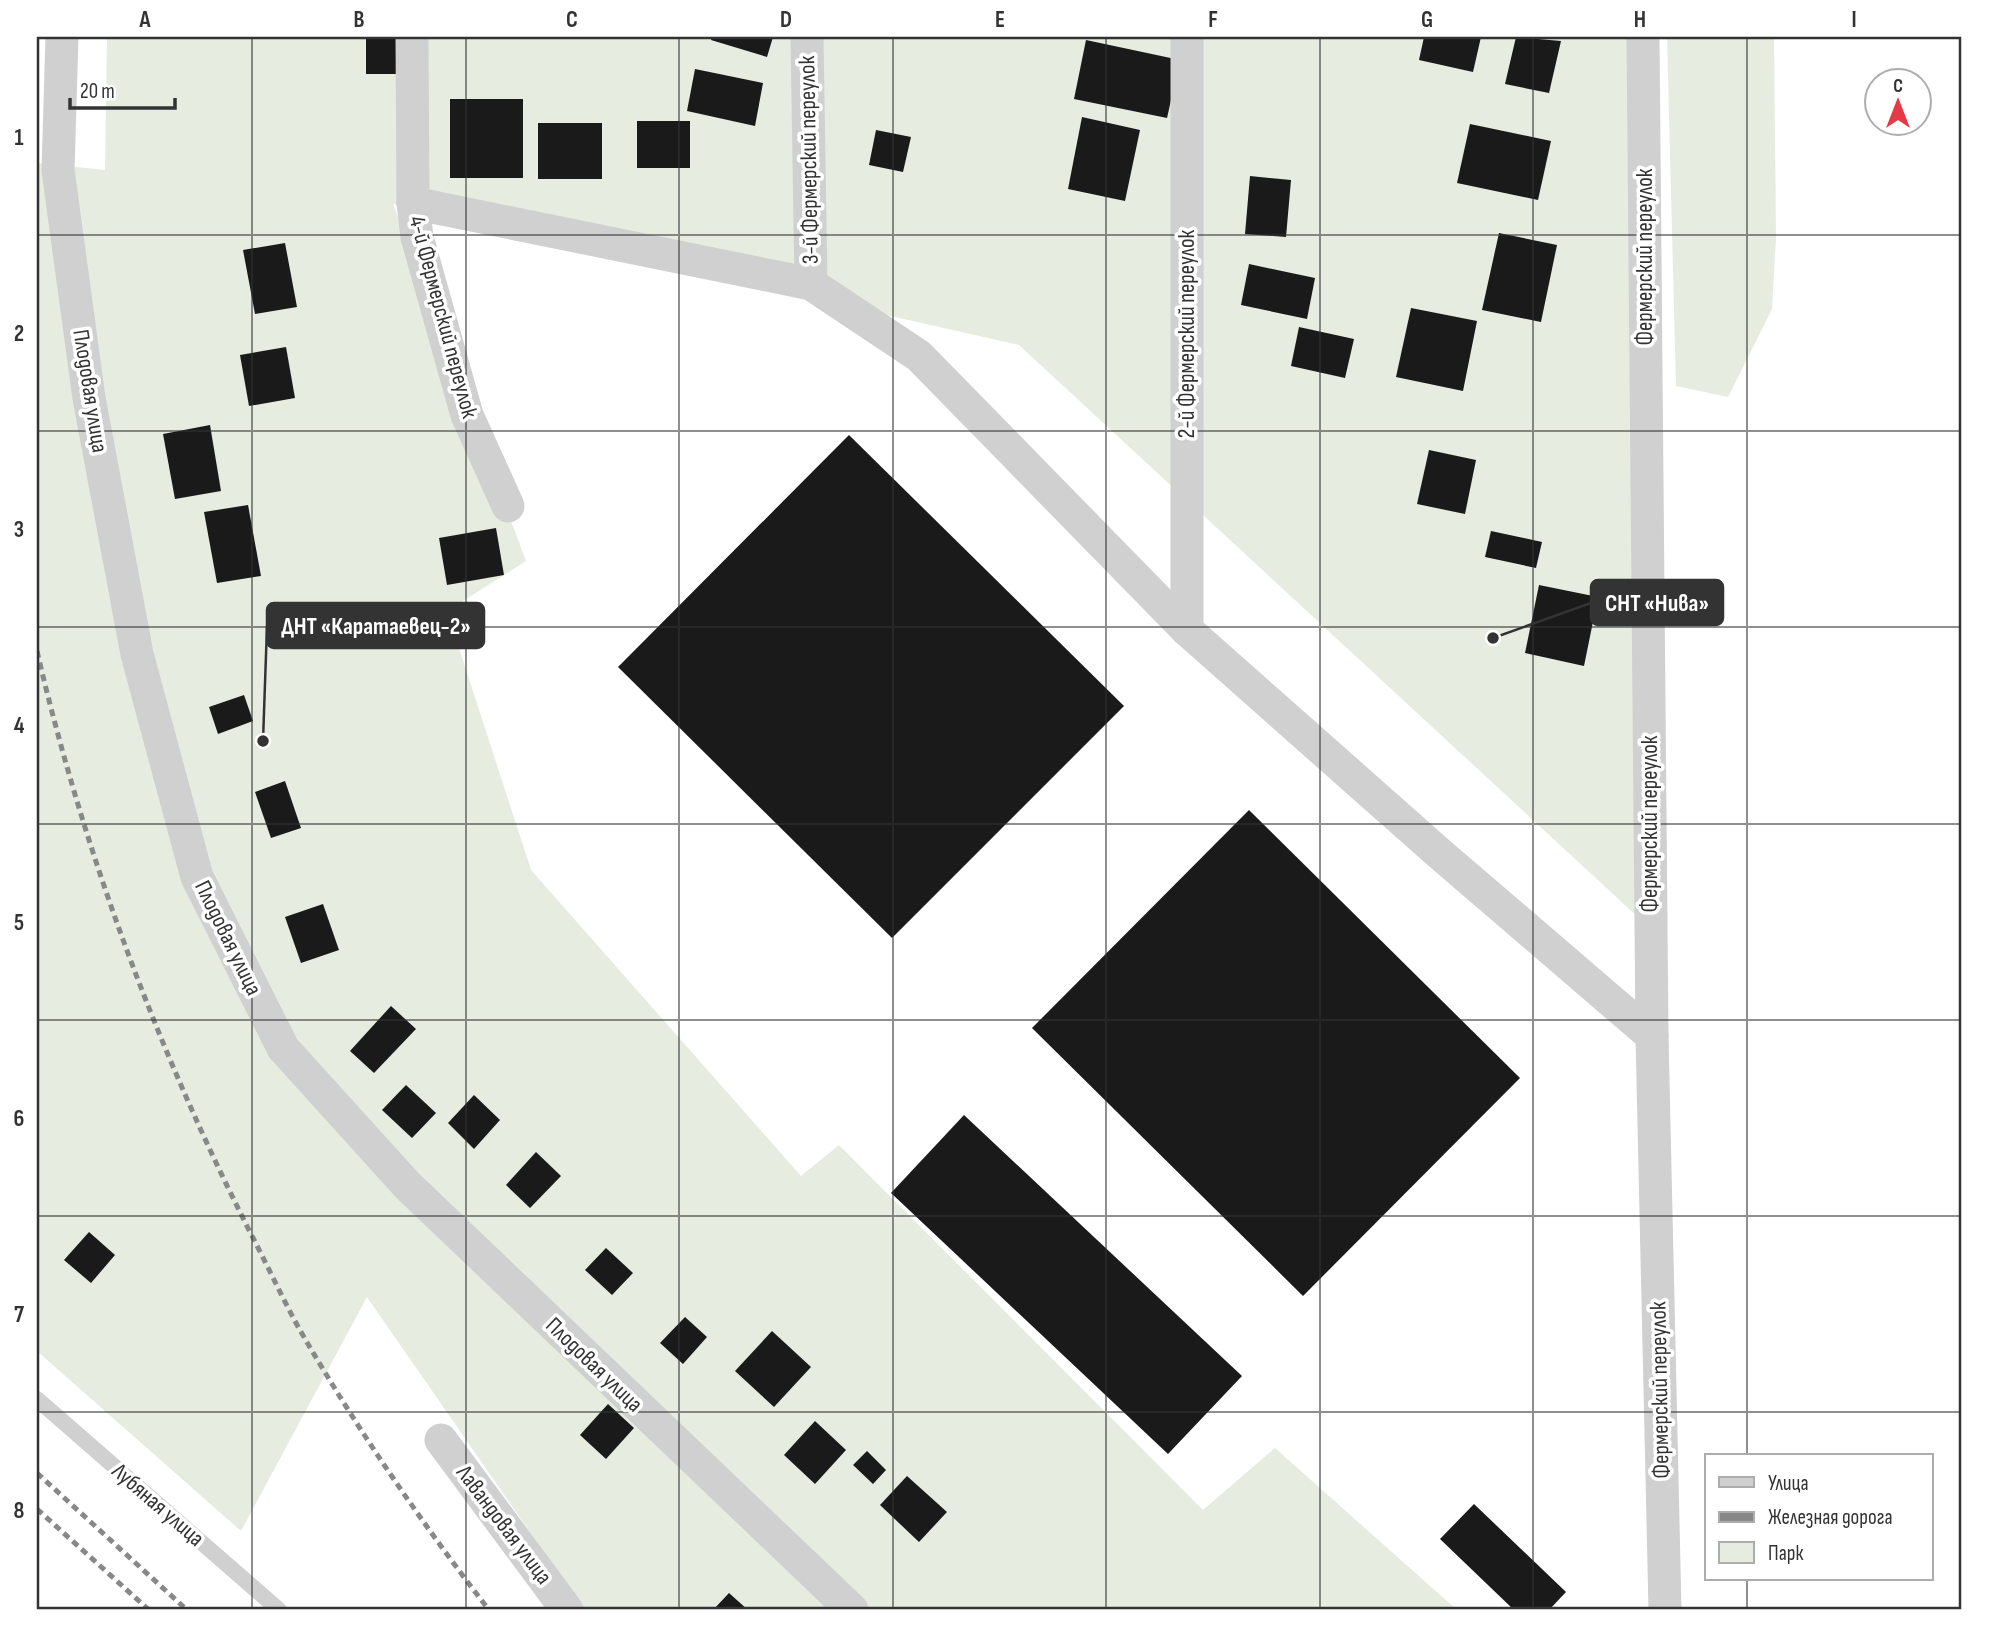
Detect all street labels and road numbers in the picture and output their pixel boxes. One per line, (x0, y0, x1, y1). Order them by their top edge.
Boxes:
street label: 3-й Фермерский переулок (793, 55, 825, 264)
street label: Фермерский переулок (1631, 168, 1659, 346)
street label: 4-й Фермерский переулок (403, 213, 484, 422)
street label: 2-й Фермерский переулок (1173, 230, 1201, 438)
street label: Плодовая улица (66, 327, 114, 455)
street label: Фермерский переулок (1636, 735, 1664, 913)
street label: Плодовая улица (188, 876, 268, 1000)
street label: Фермерский переулок (1644, 1301, 1676, 1479)
street label: Плодовая улица (540, 1312, 648, 1418)
street label: Лубяная улица (106, 1457, 210, 1553)
street label: Лавандовая улица (449, 1459, 558, 1590)

